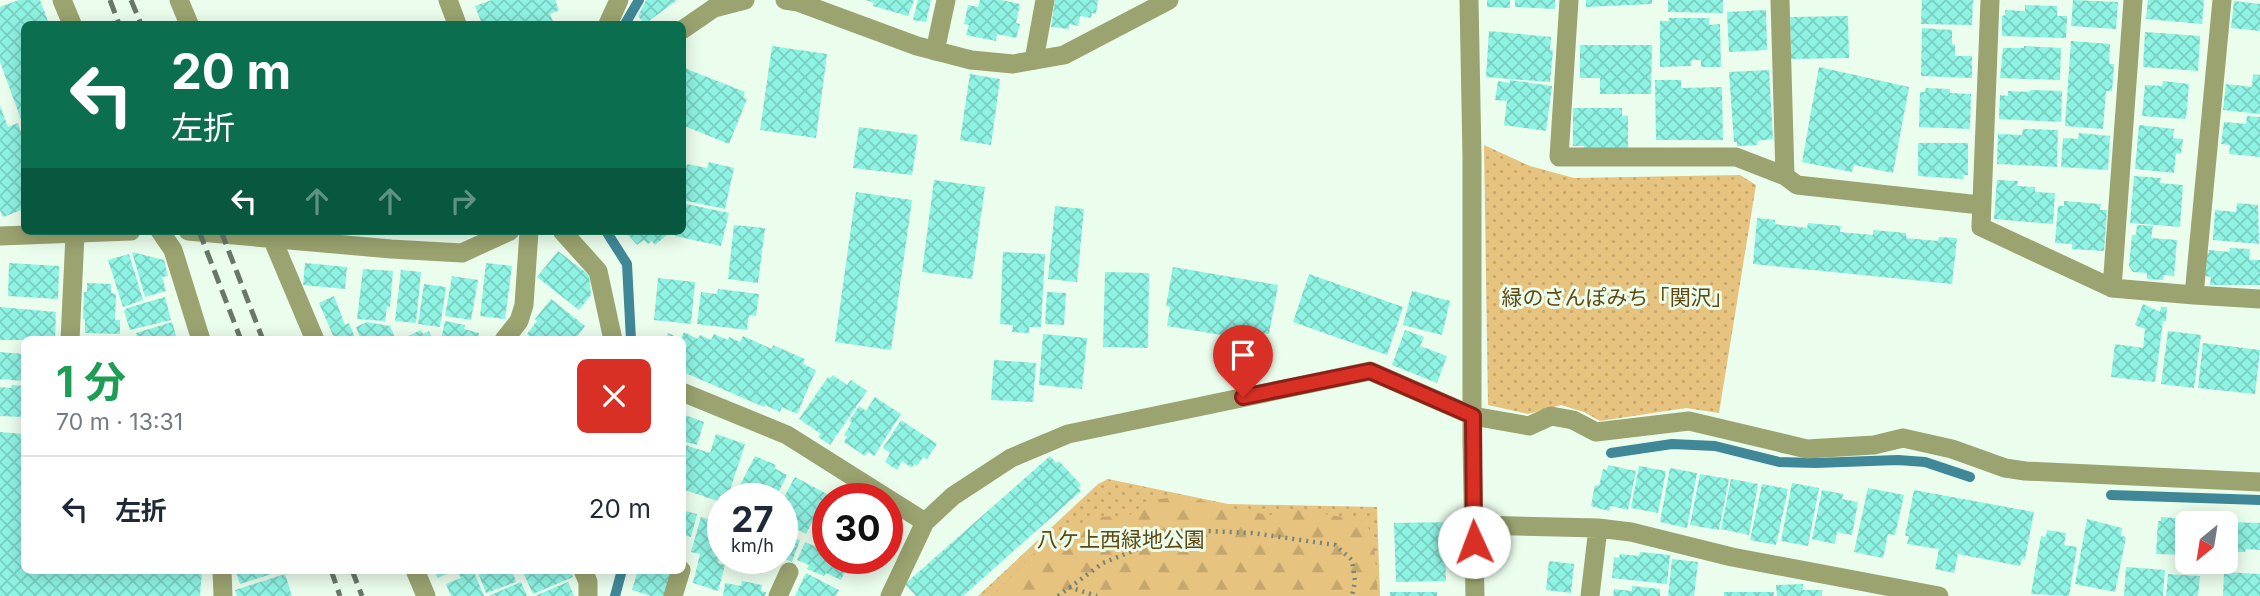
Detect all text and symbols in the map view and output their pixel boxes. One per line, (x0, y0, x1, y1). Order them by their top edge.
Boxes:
text: 20 m (171, 42, 291, 101)
icon: left (56, 49, 147, 140)
text: 左折 (171, 108, 235, 147)
icon: left (225, 182, 263, 220)
icon: ahead (298, 182, 336, 220)
icon: ahead (371, 182, 409, 220)
icon: right (444, 182, 482, 220)
park label: 緑のさんぽみち「関沢」 (1502, 285, 1733, 310)
pin (1213, 325, 1273, 397)
icon: arrive (1224, 336, 1262, 374)
text: 1 分 (56, 356, 126, 407)
button: close (577, 359, 651, 433)
text: 70 m · 13:31 (56, 408, 183, 436)
speed limit sign: 30 (812, 483, 903, 574)
icon: left (56, 490, 94, 528)
text: 20 m (589, 493, 651, 524)
text: 左折 (115, 495, 167, 526)
text: 27 (731, 498, 774, 540)
position arrow (1437, 505, 1511, 579)
north arrow (2175, 511, 2238, 574)
map controls (2175, 511, 2238, 574)
park label: 八ケ上西緑地公園 (1037, 527, 1205, 552)
text: km/h (731, 535, 774, 556)

